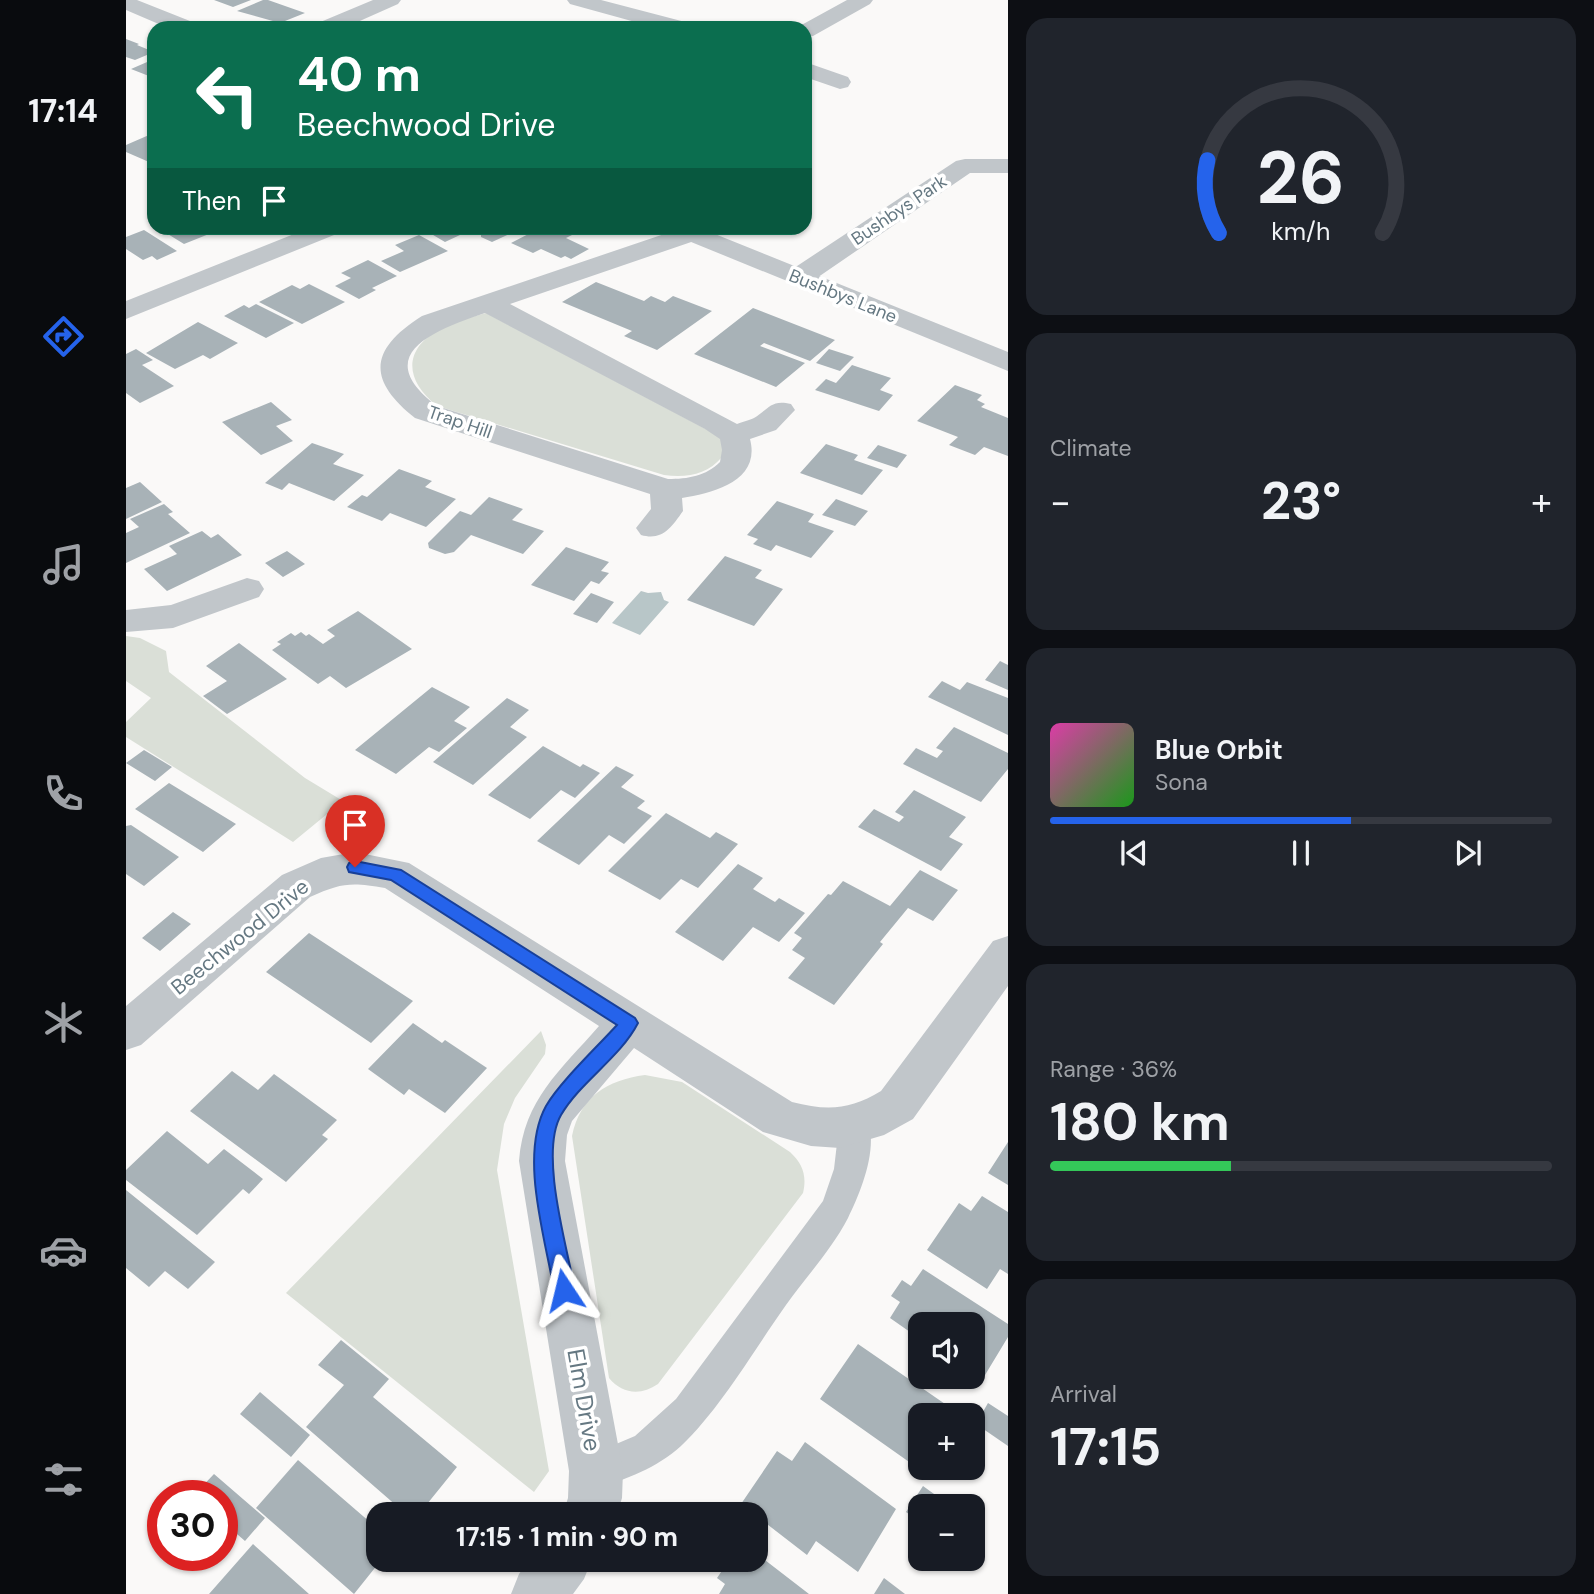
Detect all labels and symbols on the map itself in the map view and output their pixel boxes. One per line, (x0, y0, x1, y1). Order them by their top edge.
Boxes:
street label: Bushbys Park (847, 169, 951, 251)
street label: Bushbys Lane (786, 263, 900, 329)
street label: Trap Hill (425, 400, 495, 444)
pin (325, 795, 385, 867)
street label: Beechwood Drive (165, 873, 315, 1001)
position arrow (527, 1253, 601, 1327)
street label: Elm Drive (560, 1346, 609, 1454)
speed limit sign: 30 (147, 1480, 238, 1571)

